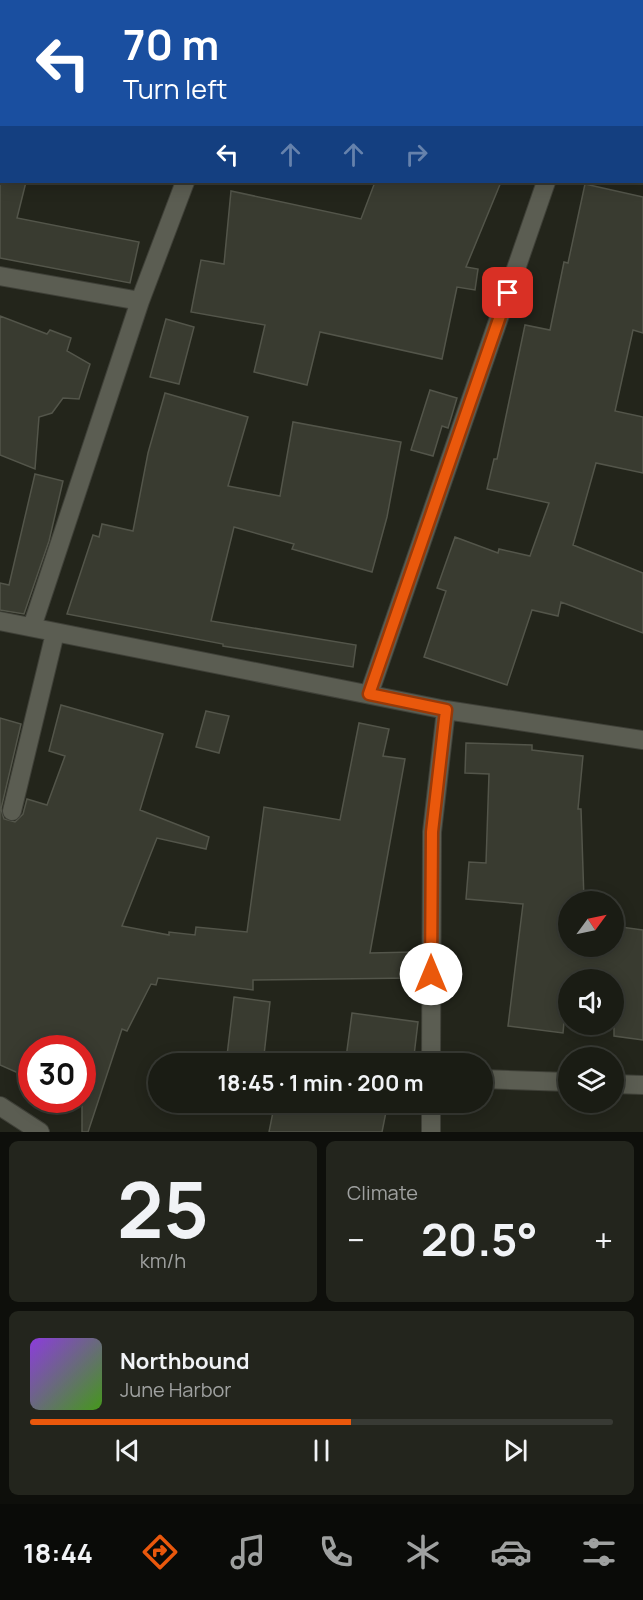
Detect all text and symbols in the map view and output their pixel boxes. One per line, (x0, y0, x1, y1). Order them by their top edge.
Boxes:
text: 70 m (123, 15, 219, 73)
icon: left (24, 24, 102, 102)
text: Turn left (123, 70, 227, 107)
icon: left (211, 138, 244, 171)
icon: ahead (274, 138, 307, 171)
icon: ahead (337, 138, 370, 171)
icon: right (400, 138, 433, 171)
pin (482, 267, 533, 318)
icon: arrive (491, 276, 524, 309)
north arrow (558, 891, 624, 957)
map controls (558, 891, 624, 1113)
position arrow (399, 942, 463, 1006)
button: sound (558, 969, 624, 1035)
speed limit sign: 30 (18, 1035, 96, 1113)
button: layers (558, 1047, 624, 1113)
text: 18:45 · 1 min · 200 m (217, 1068, 424, 1098)
text: 25 (117, 1155, 209, 1261)
text: Climate (347, 1179, 418, 1206)
text: 20.5° (421, 1208, 538, 1270)
text: − (347, 1217, 365, 1262)
text: + (594, 1217, 613, 1262)
text: km/h (140, 1247, 186, 1274)
text: Northbound (120, 1346, 250, 1376)
text: June Harbor (120, 1376, 232, 1403)
icon: previous (111, 1434, 144, 1467)
icon: pause (305, 1434, 338, 1467)
icon: next (499, 1434, 532, 1467)
icon: directions (139, 1531, 181, 1573)
icon: music (227, 1531, 269, 1573)
icon: phone (315, 1531, 357, 1573)
icon: climate (402, 1531, 444, 1573)
icon: car (490, 1531, 532, 1573)
icon: filters (578, 1531, 620, 1573)
text: 18:44 (23, 1534, 93, 1571)

